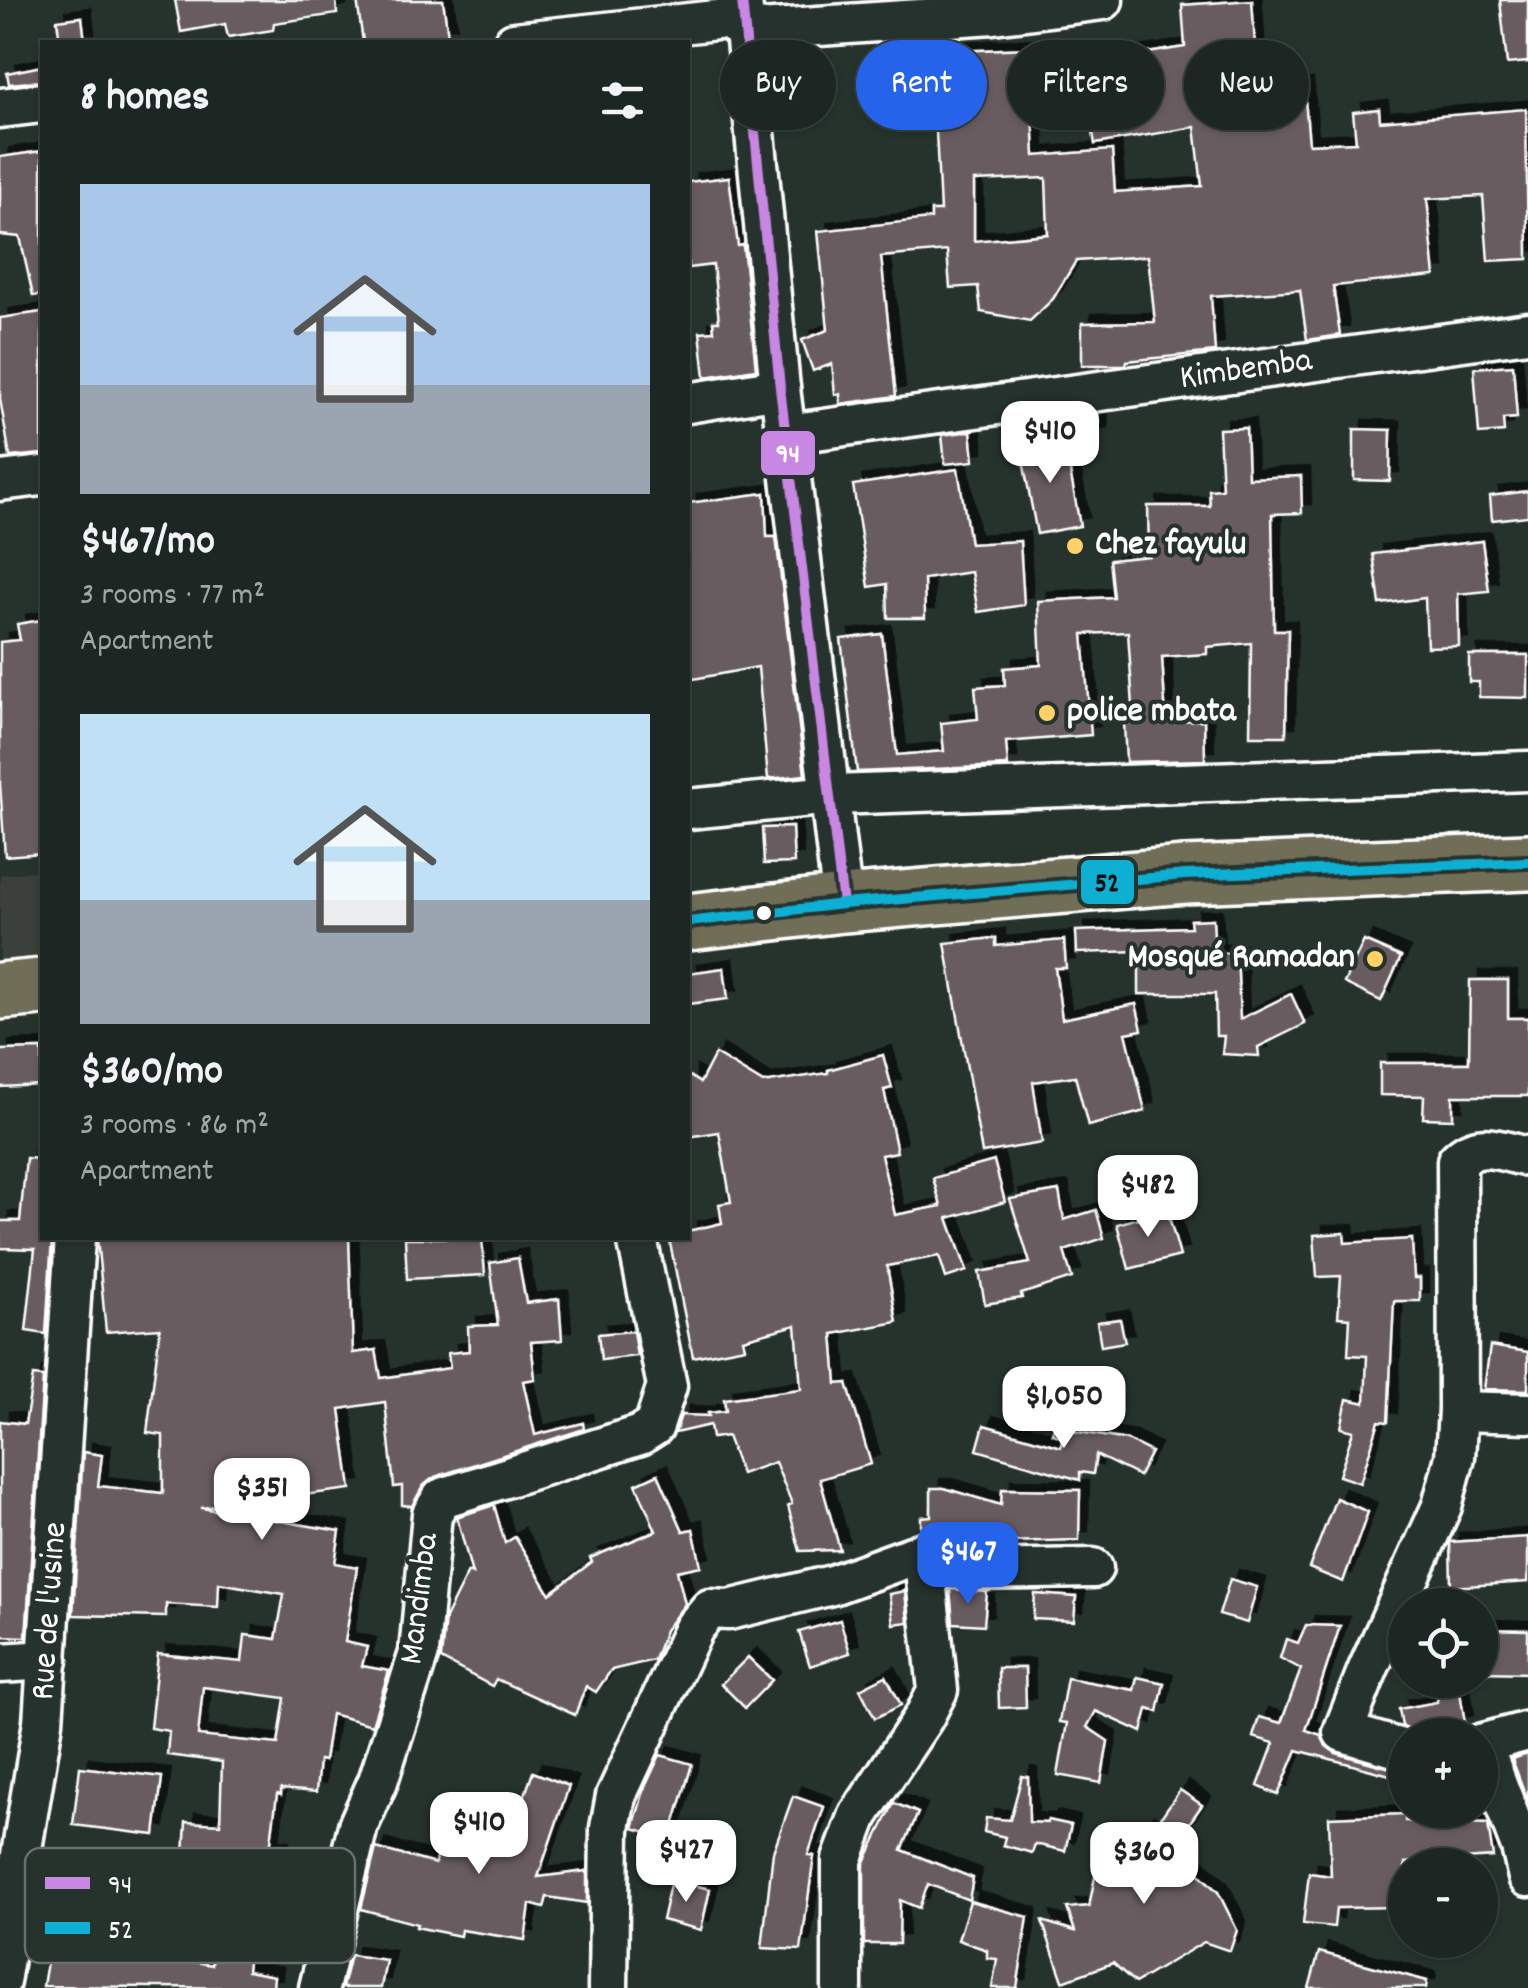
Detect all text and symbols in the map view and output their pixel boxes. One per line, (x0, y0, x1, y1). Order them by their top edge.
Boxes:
chip: Buy (720, 40, 836, 130)
chip: Rent (856, 40, 987, 130)
chip: Filters (1007, 40, 1164, 130)
chip: New (1184, 40, 1309, 130)
text: 8 homes (80, 70, 209, 130)
icon: filters (595, 73, 650, 128)
icon: home (275, 249, 455, 429)
street label: Kimbemba (1177, 337, 1316, 405)
pin: $410 (991, 401, 1109, 486)
text: $410 (1023, 410, 1077, 456)
line badge: 94 (759, 429, 817, 477)
text: 94 (776, 437, 800, 477)
text: $467/mo (80, 514, 215, 574)
place label: Chez fayulu (1095, 521, 1246, 571)
marker: Chez fayulu (1064, 535, 1086, 557)
text: 3 rooms · 77 m² (80, 574, 265, 620)
text: Apartment (80, 620, 214, 666)
place label: police mbata (1067, 688, 1237, 738)
marker: police mbata (1036, 702, 1058, 724)
icon: home (275, 779, 455, 959)
line badge: 52 (1079, 858, 1136, 906)
text: 52 (1094, 866, 1120, 906)
unlabelled marker (754, 903, 774, 923)
place label: Mosqué Ramadan (1127, 934, 1355, 984)
marker: Mosqué Ramadan (1364, 948, 1386, 970)
text: $360/mo (80, 1044, 223, 1104)
text: 3 rooms · 86 m² (80, 1104, 269, 1150)
text: Apartment (80, 1150, 214, 1196)
pin: $482 (1089, 1155, 1207, 1240)
text: $482 (1120, 1164, 1176, 1210)
pin: $1,050 (983, 1366, 1145, 1451)
text: $1,050 (1024, 1375, 1104, 1421)
pin: $351 (203, 1458, 321, 1543)
text: $351 (236, 1467, 288, 1513)
street label: Rue de l'usine (20, 1520, 82, 1702)
pin: $467 (909, 1522, 1027, 1607)
street label: Mandimba (388, 1530, 454, 1667)
text: $467 (939, 1531, 997, 1577)
map controls (1388, 1588, 1498, 1958)
button: locate (1388, 1588, 1498, 1698)
button: + (1388, 1718, 1498, 1828)
pin: $410 (420, 1792, 538, 1877)
text: $410 (452, 1801, 506, 1847)
pin: $427 (627, 1820, 745, 1905)
pin: $360 (1085, 1822, 1203, 1907)
text: $427 (658, 1829, 714, 1875)
text: $360 (1112, 1831, 1176, 1877)
legend (25, 1848, 355, 1963)
button: − (1388, 1848, 1498, 1958)
text: 94 (108, 1868, 132, 1908)
text: 52 (108, 1913, 133, 1953)

